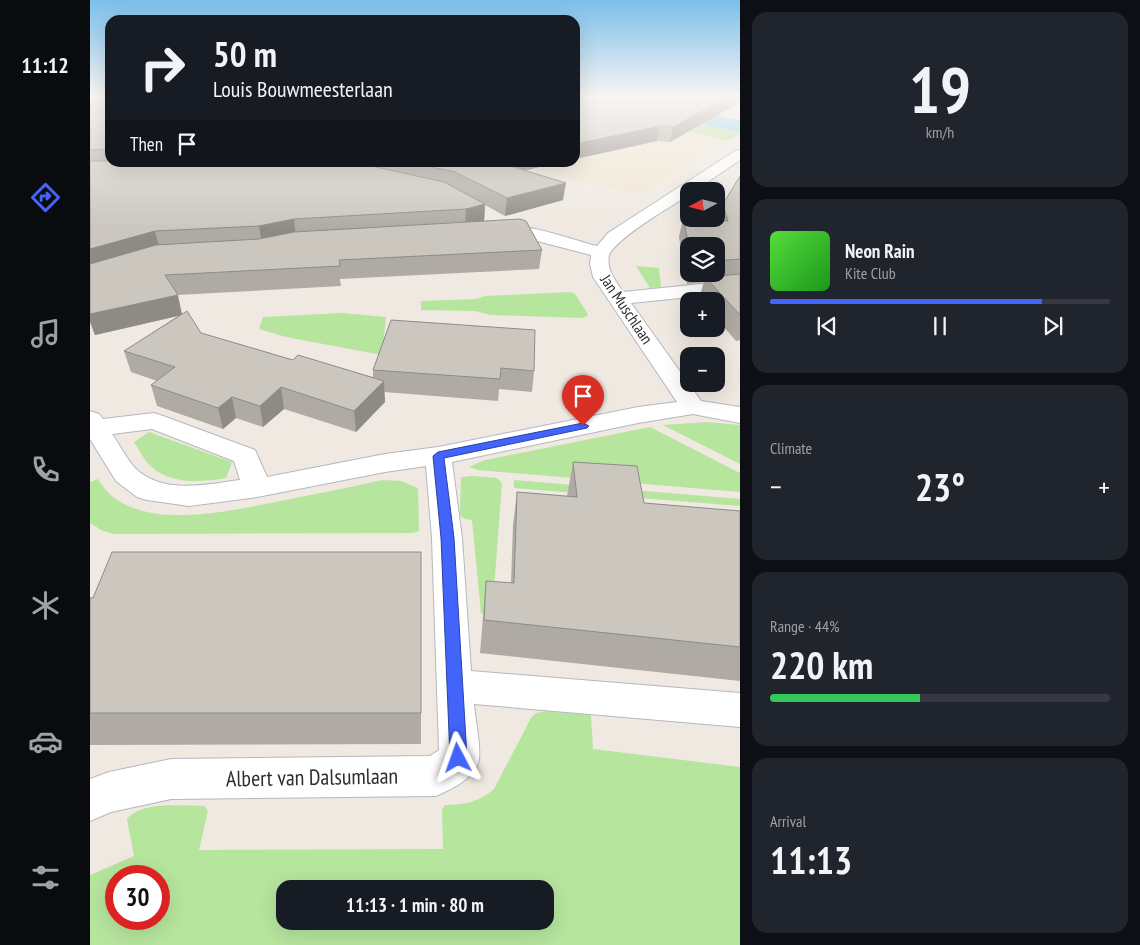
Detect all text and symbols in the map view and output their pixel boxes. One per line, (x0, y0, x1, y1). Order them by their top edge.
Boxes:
text: 50 m (213, 31, 277, 77)
icon: right (130, 35, 195, 100)
text: 19 (909, 47, 971, 131)
text: 11:12 (21, 51, 69, 79)
text: Louis Bouwmeesterlaan (213, 75, 393, 103)
text: km/h (926, 122, 954, 142)
icon: arrive (173, 130, 201, 158)
text: Then (130, 132, 163, 156)
icon: directions (28, 180, 63, 215)
north arrow (680, 182, 725, 228)
map controls (680, 182, 725, 392)
button: layers (680, 237, 725, 282)
text: Neon Rain (845, 239, 914, 263)
text: Kite Club (845, 263, 896, 283)
street label: Jan Muschlaan (596, 270, 658, 348)
button: + (680, 292, 725, 337)
icon: previous (813, 312, 841, 340)
icon: pause (926, 312, 954, 340)
icon: next (1039, 312, 1067, 340)
icon: music (28, 316, 63, 351)
button: − (680, 347, 725, 392)
pin (562, 375, 604, 426)
icon: arrive (569, 382, 597, 410)
text: Climate (770, 438, 812, 458)
icon: phone (28, 452, 63, 487)
text: 23° (915, 462, 965, 511)
text: − (770, 468, 782, 505)
text: + (1098, 468, 1110, 505)
icon: climate (28, 588, 63, 623)
text: Range · 44% (770, 616, 839, 636)
text: 220 km (770, 640, 873, 689)
icon: car (28, 724, 63, 759)
position arrow (431, 731, 483, 783)
street label: Albert van Dalsumlaan (226, 761, 398, 793)
text: Arrival (770, 811, 806, 831)
text: 11:13 (770, 835, 852, 884)
icon: filters (28, 860, 63, 895)
speed limit sign: 30 (105, 865, 170, 930)
text: 11:13 · 1 min · 80 m (346, 893, 484, 917)

